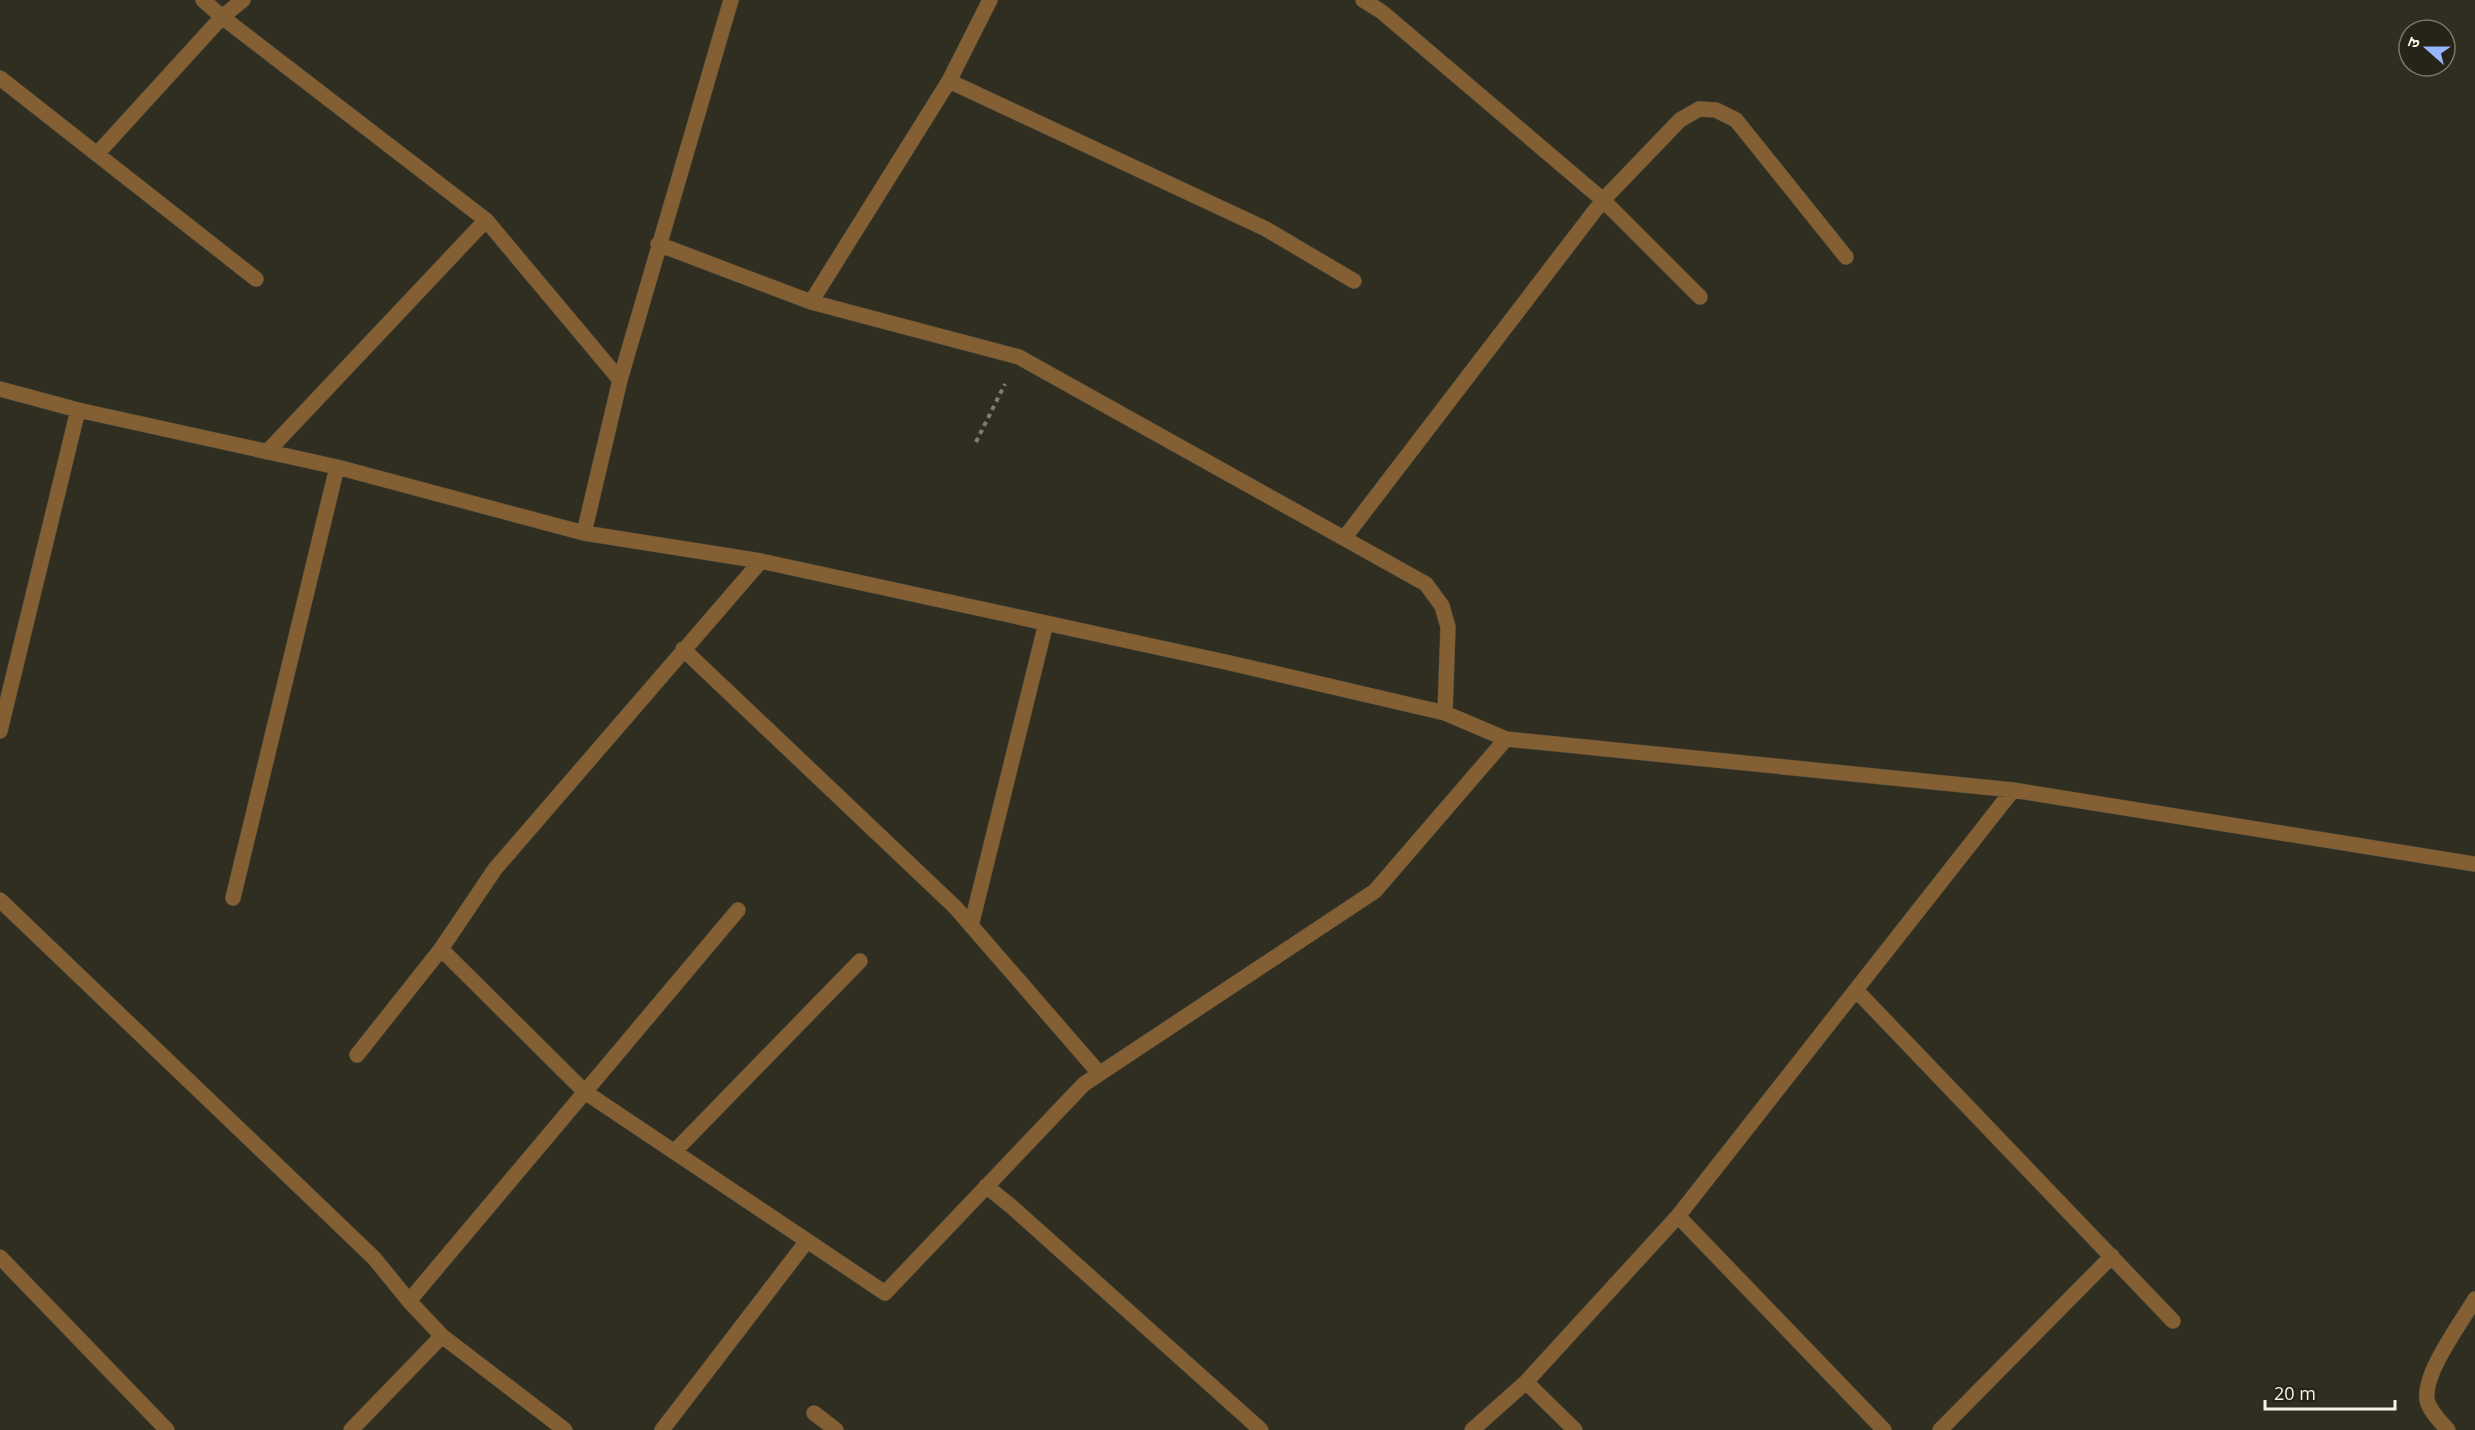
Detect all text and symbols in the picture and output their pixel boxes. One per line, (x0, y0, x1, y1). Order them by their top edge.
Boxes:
north arrow (2397, 18, 2457, 78)
text: उ (2401, 34, 2425, 51)
scale bar (2265, 1373, 2396, 1411)
text: 20 m (2274, 1381, 2316, 1405)

